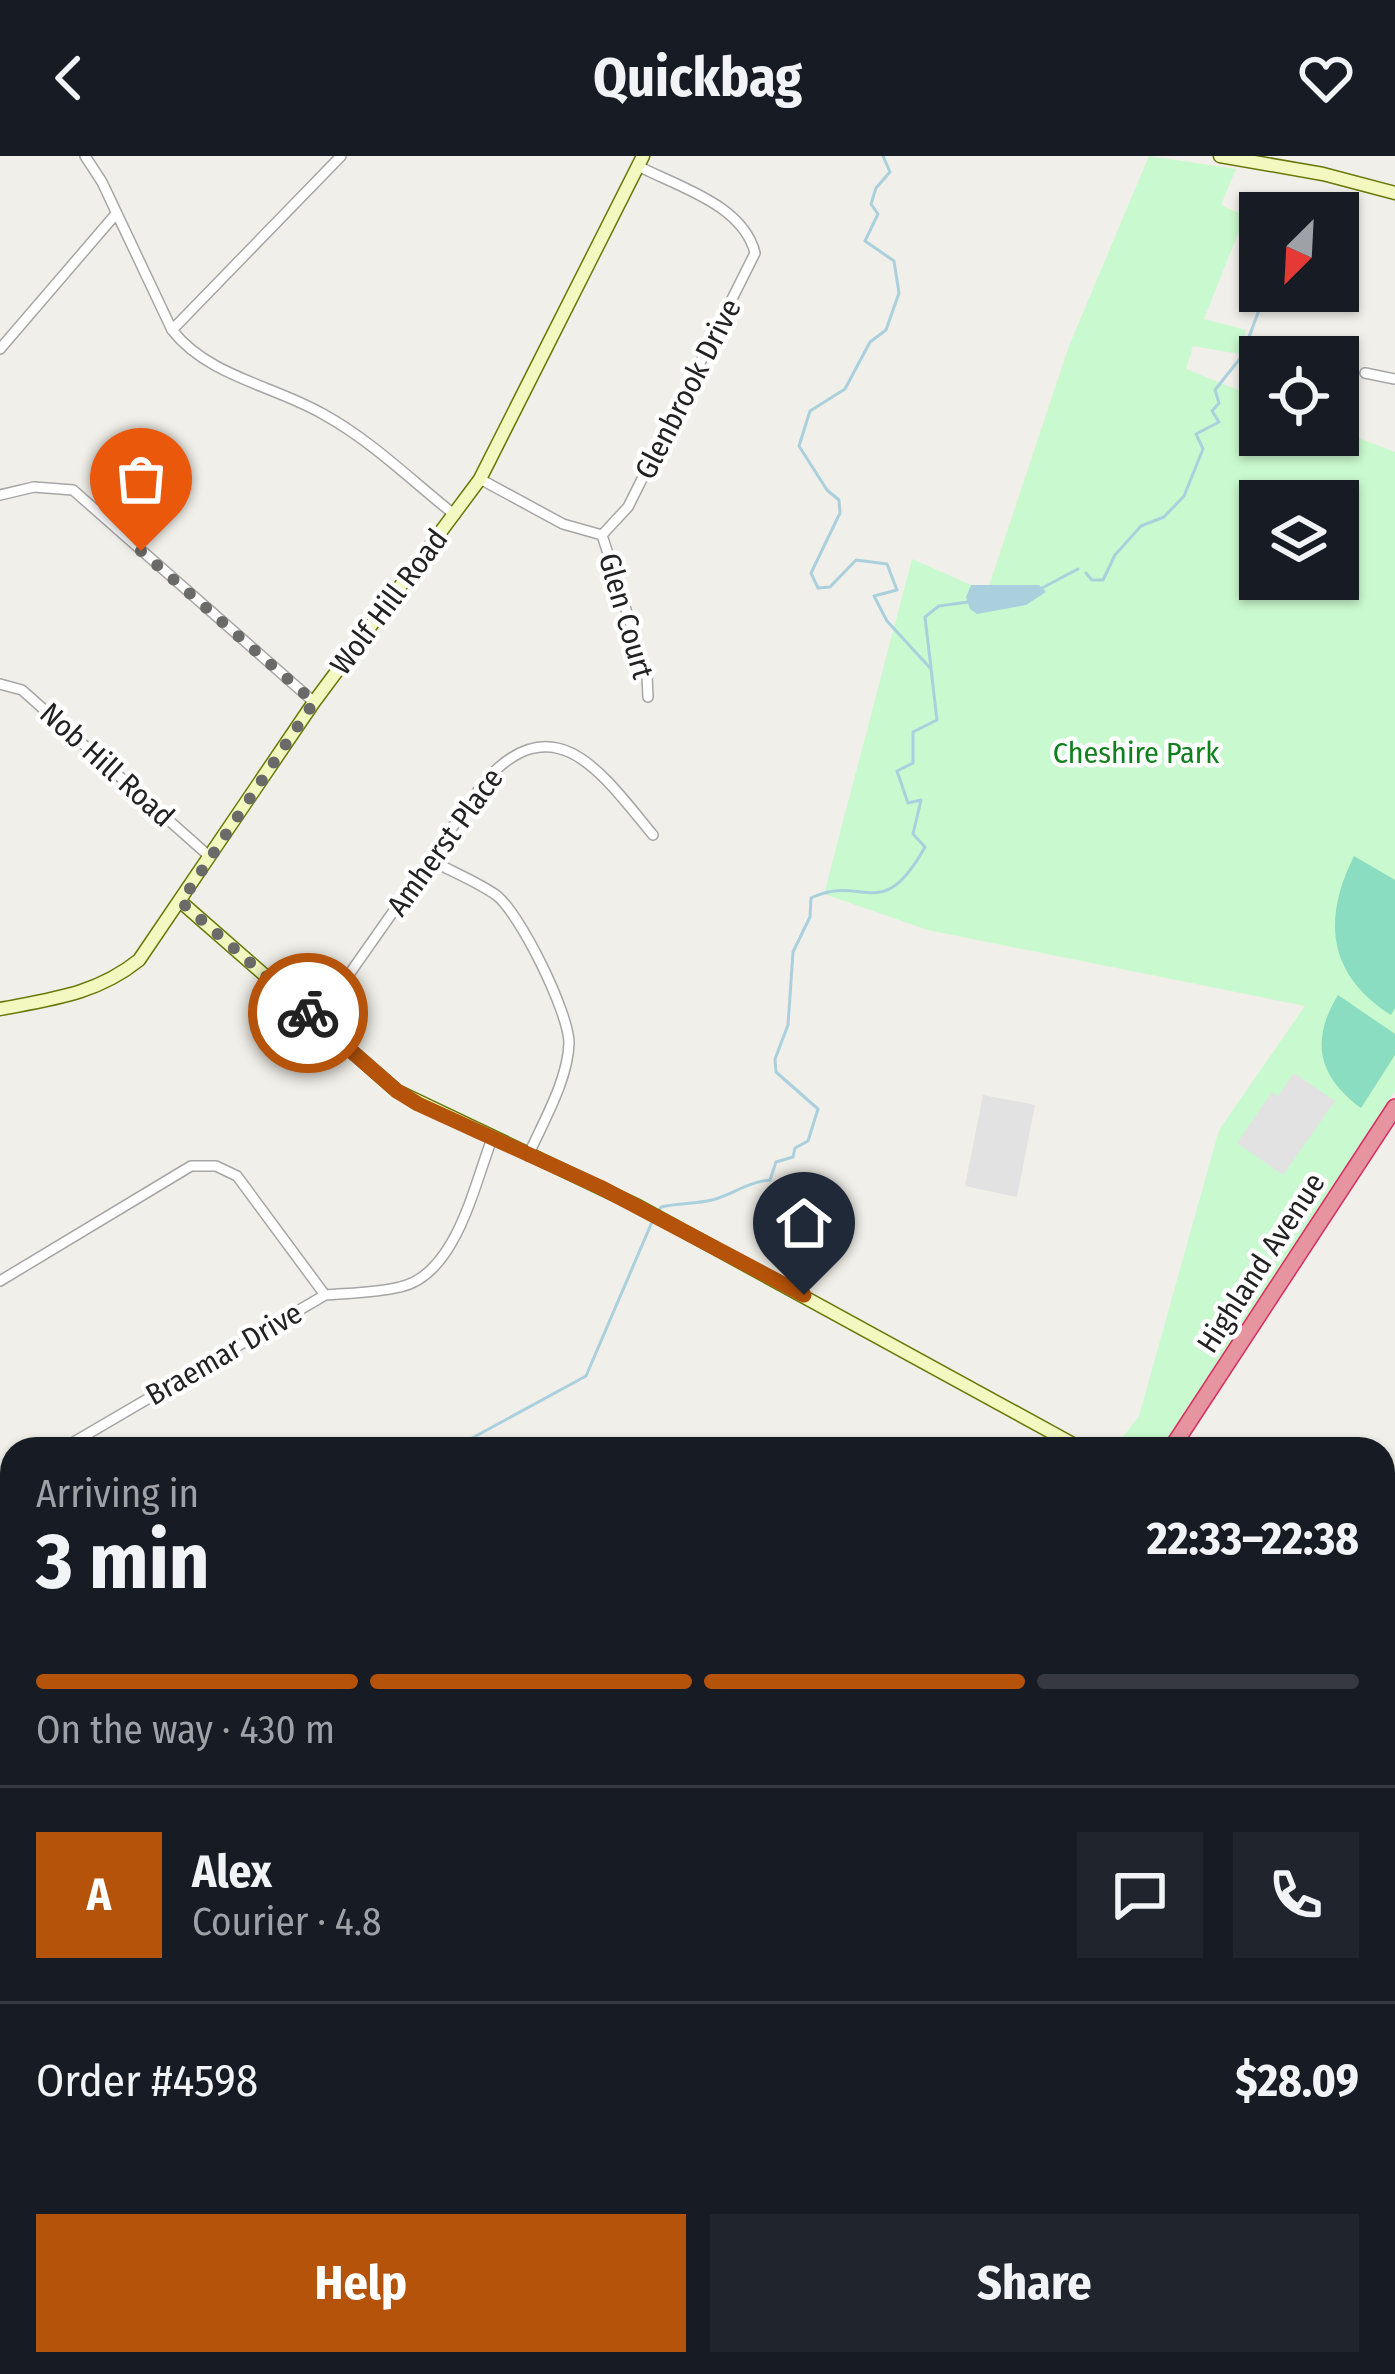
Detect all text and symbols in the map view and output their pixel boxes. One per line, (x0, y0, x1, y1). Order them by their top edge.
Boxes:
icon: back (36, 45, 102, 111)
icon: heart (1293, 45, 1359, 111)
text: Quickbag (593, 46, 802, 110)
north arrow (1239, 192, 1359, 312)
map controls (1239, 192, 1359, 600)
street label: Glenbrook Drive (627, 293, 749, 485)
button: locate (1239, 336, 1359, 456)
pin (90, 428, 192, 551)
icon: bag (108, 446, 174, 512)
button: layers (1239, 480, 1359, 600)
street label: Wolf Hill Road (323, 522, 455, 682)
street label: Glen Court (591, 549, 661, 683)
street label: Nob Hill Road (33, 695, 181, 835)
park label: Cheshire Park (1053, 735, 1219, 771)
street label: Amherst Place (379, 761, 511, 923)
courier (248, 953, 368, 1073)
icon: bike (275, 980, 341, 1046)
street label: Highland Avenue (1189, 1166, 1333, 1360)
pin (753, 1172, 855, 1295)
icon: home (771, 1190, 837, 1256)
street label: Braemar Drive (140, 1295, 308, 1413)
text: Arriving in (36, 1471, 199, 1517)
text: 22:33–22:38 (1147, 1512, 1359, 1566)
text: 3 min (36, 1515, 210, 1609)
text: On the way · 430 m (36, 1707, 335, 1753)
button: chat (1077, 1832, 1203, 1958)
button: phone (1233, 1832, 1359, 1958)
text: Alex (192, 1845, 272, 1899)
text: A (87, 1868, 111, 1922)
text: Courier · 4.8 (192, 1899, 382, 1945)
text: Order #4598 (36, 2054, 258, 2108)
text: $28.09 (1235, 2054, 1359, 2108)
button: Help (36, 2214, 686, 2352)
button: Share (710, 2214, 1359, 2352)

